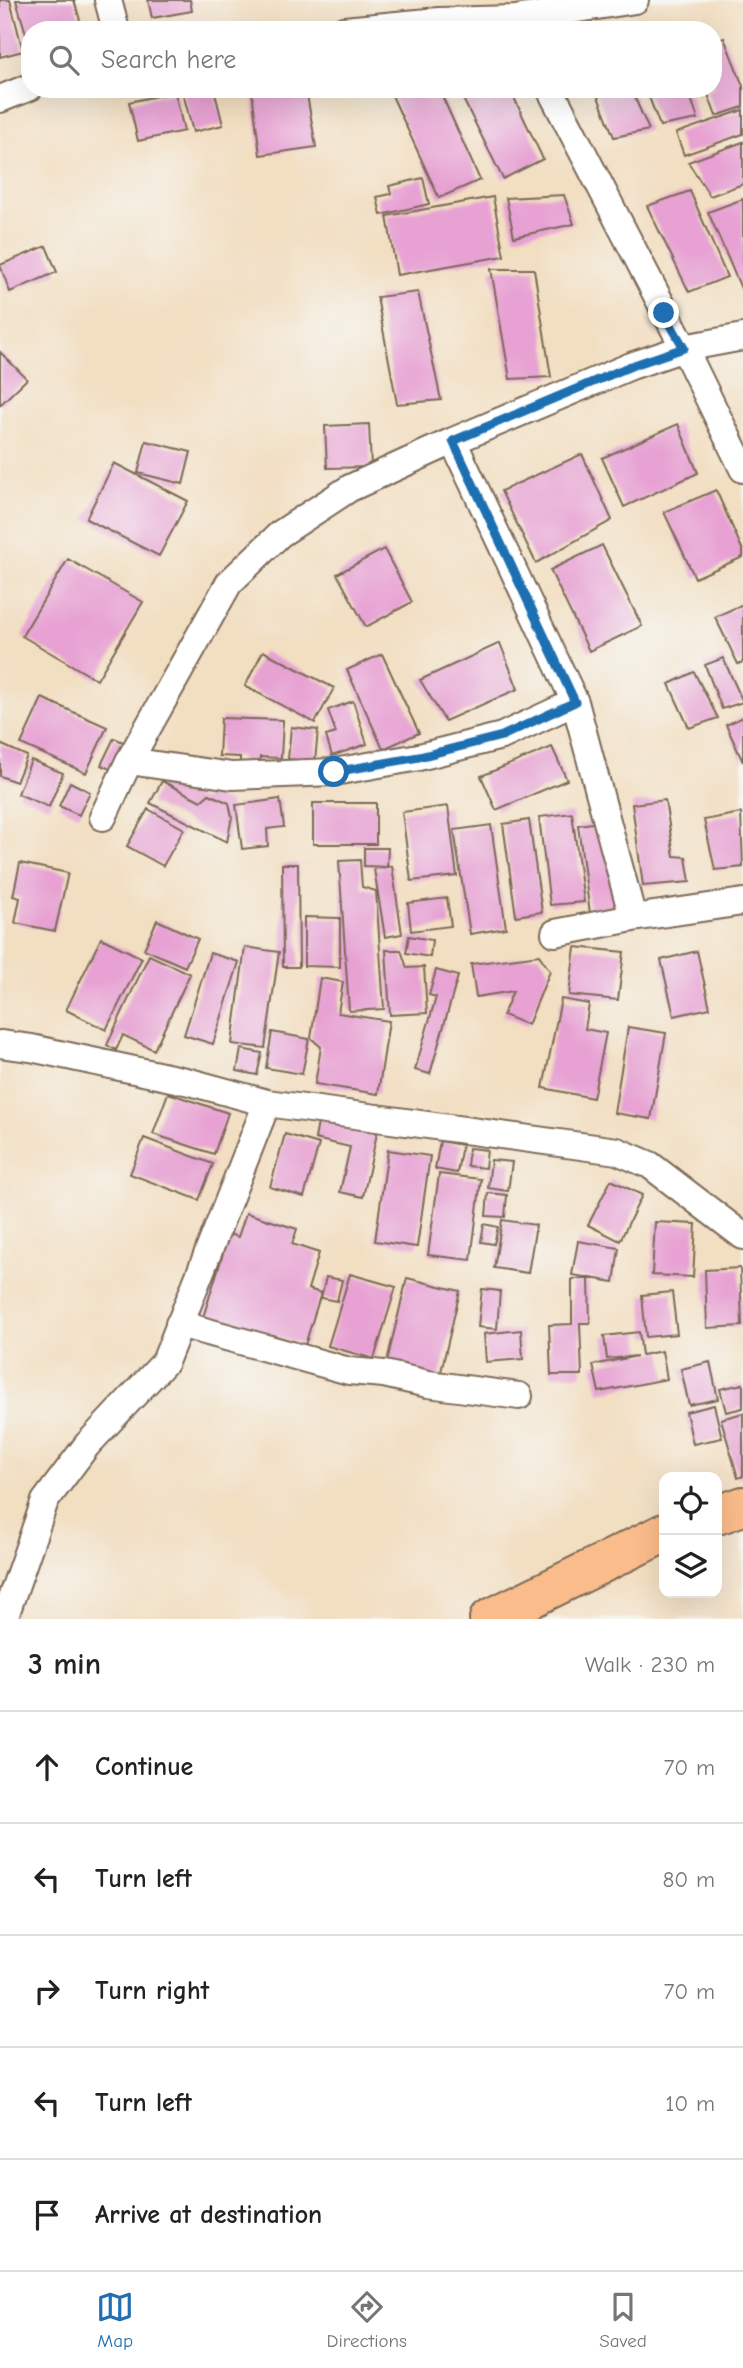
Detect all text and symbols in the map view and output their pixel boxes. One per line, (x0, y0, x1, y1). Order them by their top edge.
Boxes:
search box (21, 21, 722, 98)
icon: search (45, 41, 83, 79)
text: Search here (101, 45, 236, 75)
route end (648, 297, 679, 328)
route start (318, 756, 349, 787)
map controls (659, 1472, 722, 1598)
button: locate (659, 1472, 722, 1535)
button: layers (659, 1535, 722, 1598)
text: 3 min (28, 1647, 101, 1682)
text: Walk · 230 m (585, 1651, 715, 1678)
icon: ahead (28, 1748, 66, 1786)
text: Continue (95, 1752, 193, 1782)
text: 70 m (663, 1754, 715, 1781)
icon: left (28, 1860, 66, 1898)
text: Turn left (95, 1864, 192, 1894)
text: 80 m (662, 1866, 715, 1893)
icon: right (28, 1972, 66, 2010)
text: Turn right (95, 1976, 209, 2006)
text: 70 m (663, 1978, 715, 2005)
icon: left (28, 2084, 66, 2122)
text: Turn left (95, 2088, 192, 2118)
text: 10 m (665, 2090, 715, 2117)
icon: arrive (28, 2196, 66, 2234)
text: Arrive at destination (95, 2200, 322, 2230)
tab: Map (96, 2288, 134, 2352)
tab: Directions (327, 2288, 407, 2352)
tab: Saved (599, 2288, 647, 2352)

